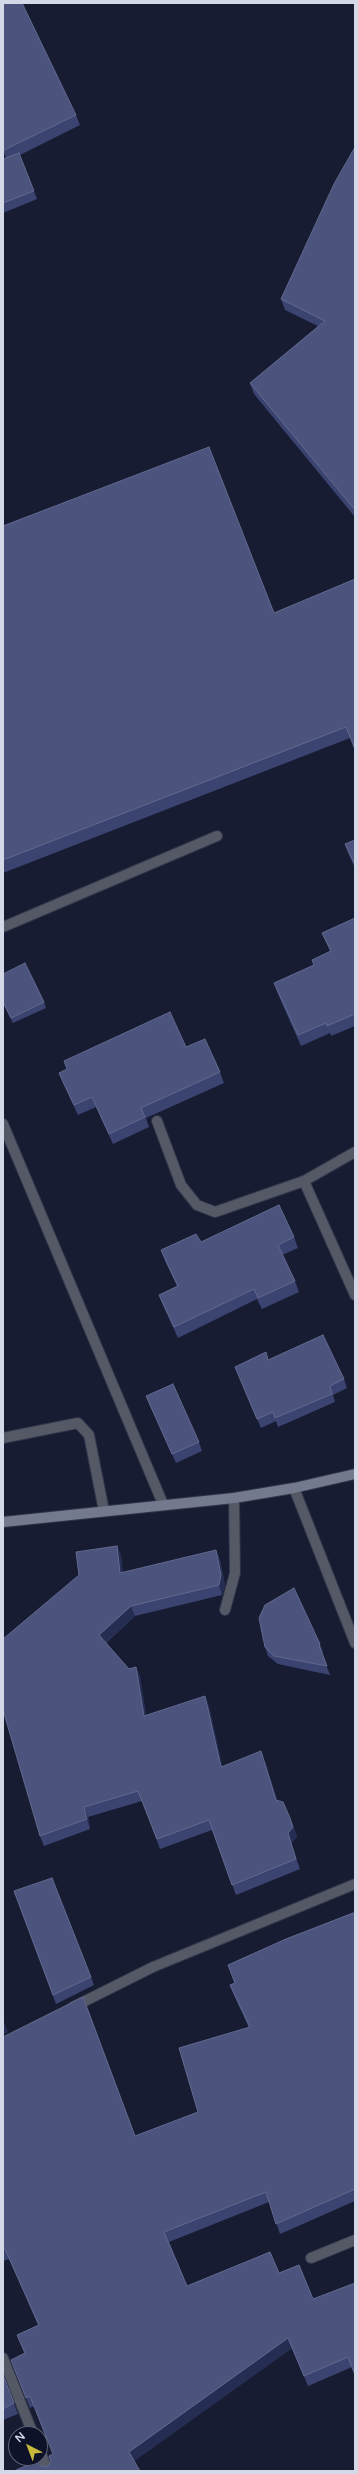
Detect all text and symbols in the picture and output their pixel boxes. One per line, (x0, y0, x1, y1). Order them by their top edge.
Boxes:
north arrow (8, 2426, 48, 2466)
text: N (13, 2430, 28, 2445)

